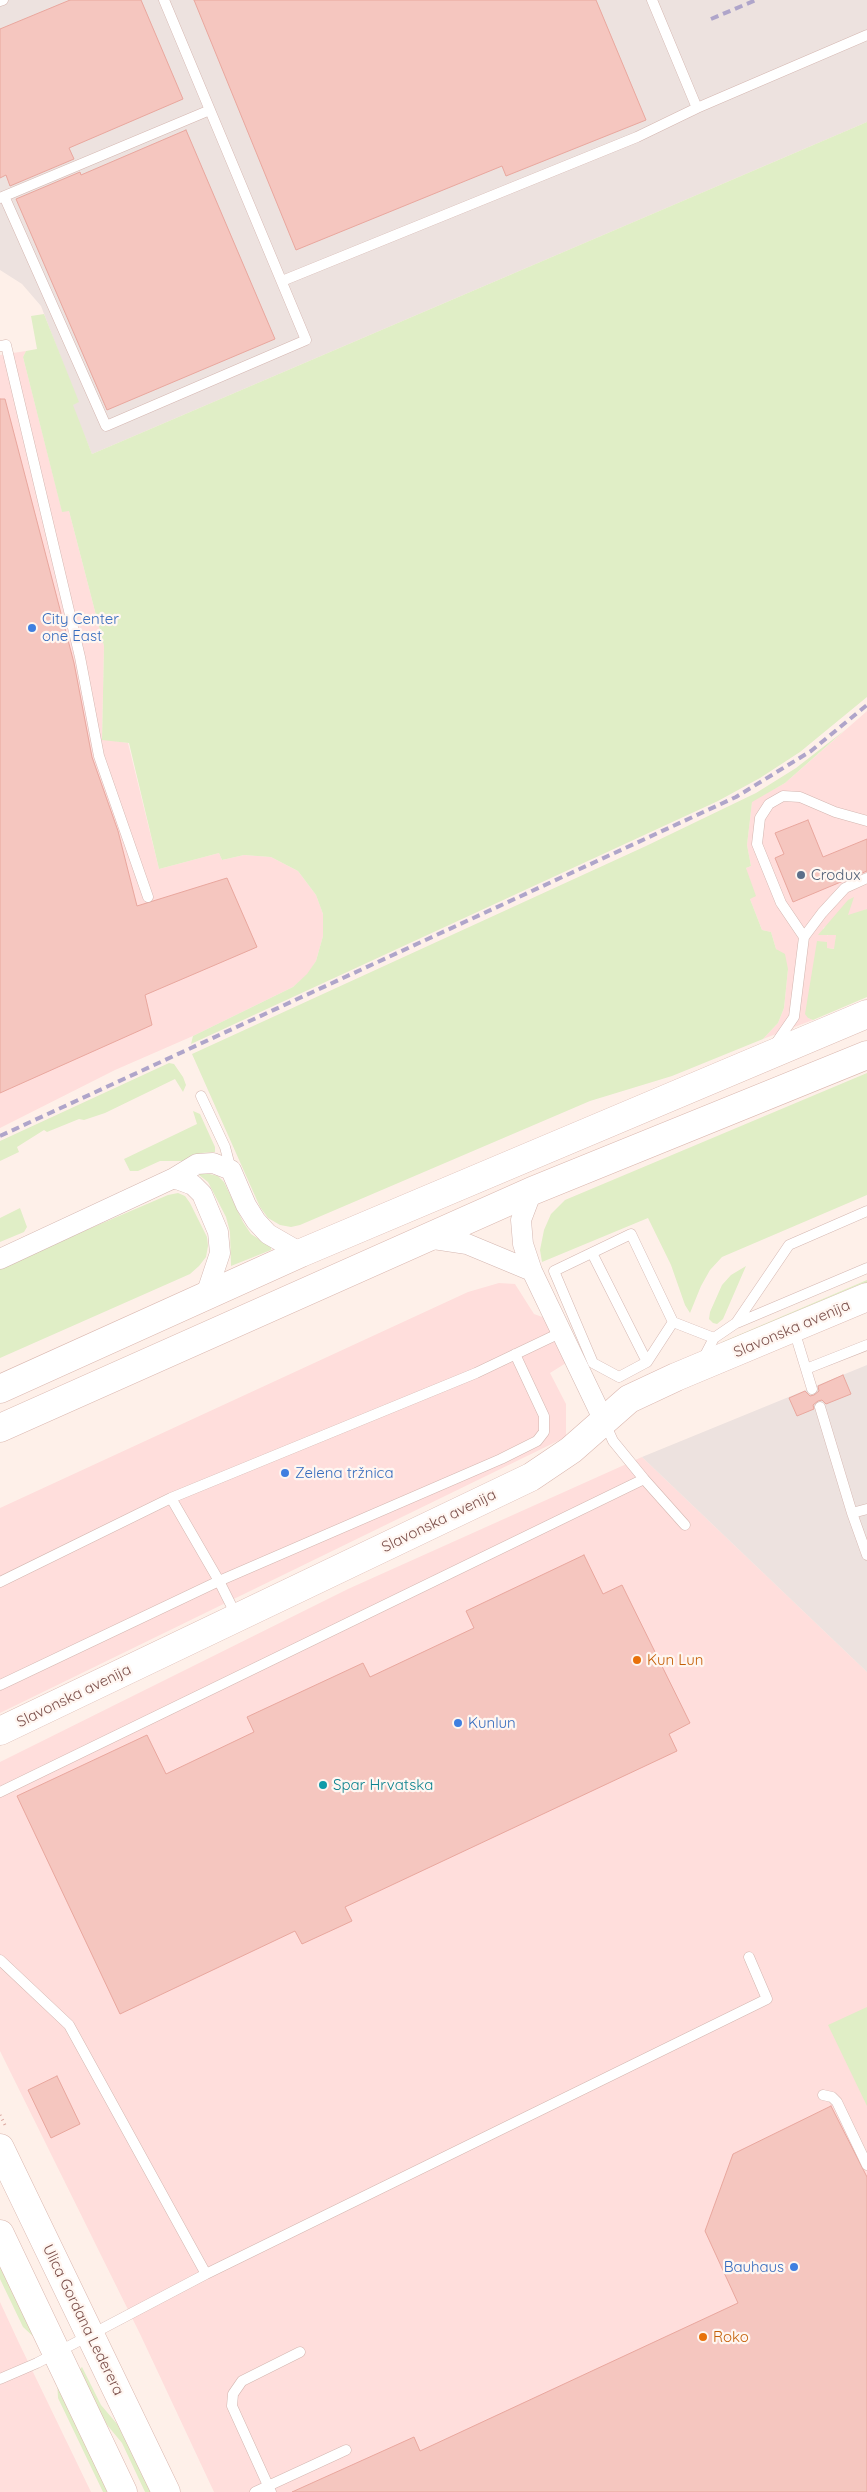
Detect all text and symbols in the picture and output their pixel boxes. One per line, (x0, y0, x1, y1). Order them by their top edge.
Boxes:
place label: City Center one East (42, 610, 119, 645)
marker: City Center one East (26, 622, 38, 634)
place label: Crodux (811, 866, 860, 884)
marker: Crodux (795, 869, 807, 881)
street label: Slavonska avenija (731, 1296, 853, 1362)
place label: Zelena tržnica (295, 1464, 393, 1482)
marker: Zelena tržnica (279, 1467, 291, 1479)
street label: Slavonska avenija (379, 1486, 499, 1556)
place label: Kun Lun (647, 1651, 703, 1669)
marker: Kun Lun (631, 1654, 643, 1666)
street label: Slavonska avenija (14, 1661, 134, 1731)
place label: Kunlun (468, 1714, 516, 1732)
marker: Kunlun (452, 1717, 464, 1729)
place label: Spar Hrvatska (333, 1776, 433, 1794)
marker: Spar Hrvatska (317, 1779, 329, 1791)
street label: Ulica Gordana Lederera (39, 2241, 127, 2399)
place label: Bauhaus (724, 2258, 784, 2276)
marker: Bauhaus (788, 2261, 800, 2273)
place label: Roko (713, 2328, 749, 2346)
marker: Roko (697, 2331, 709, 2343)

